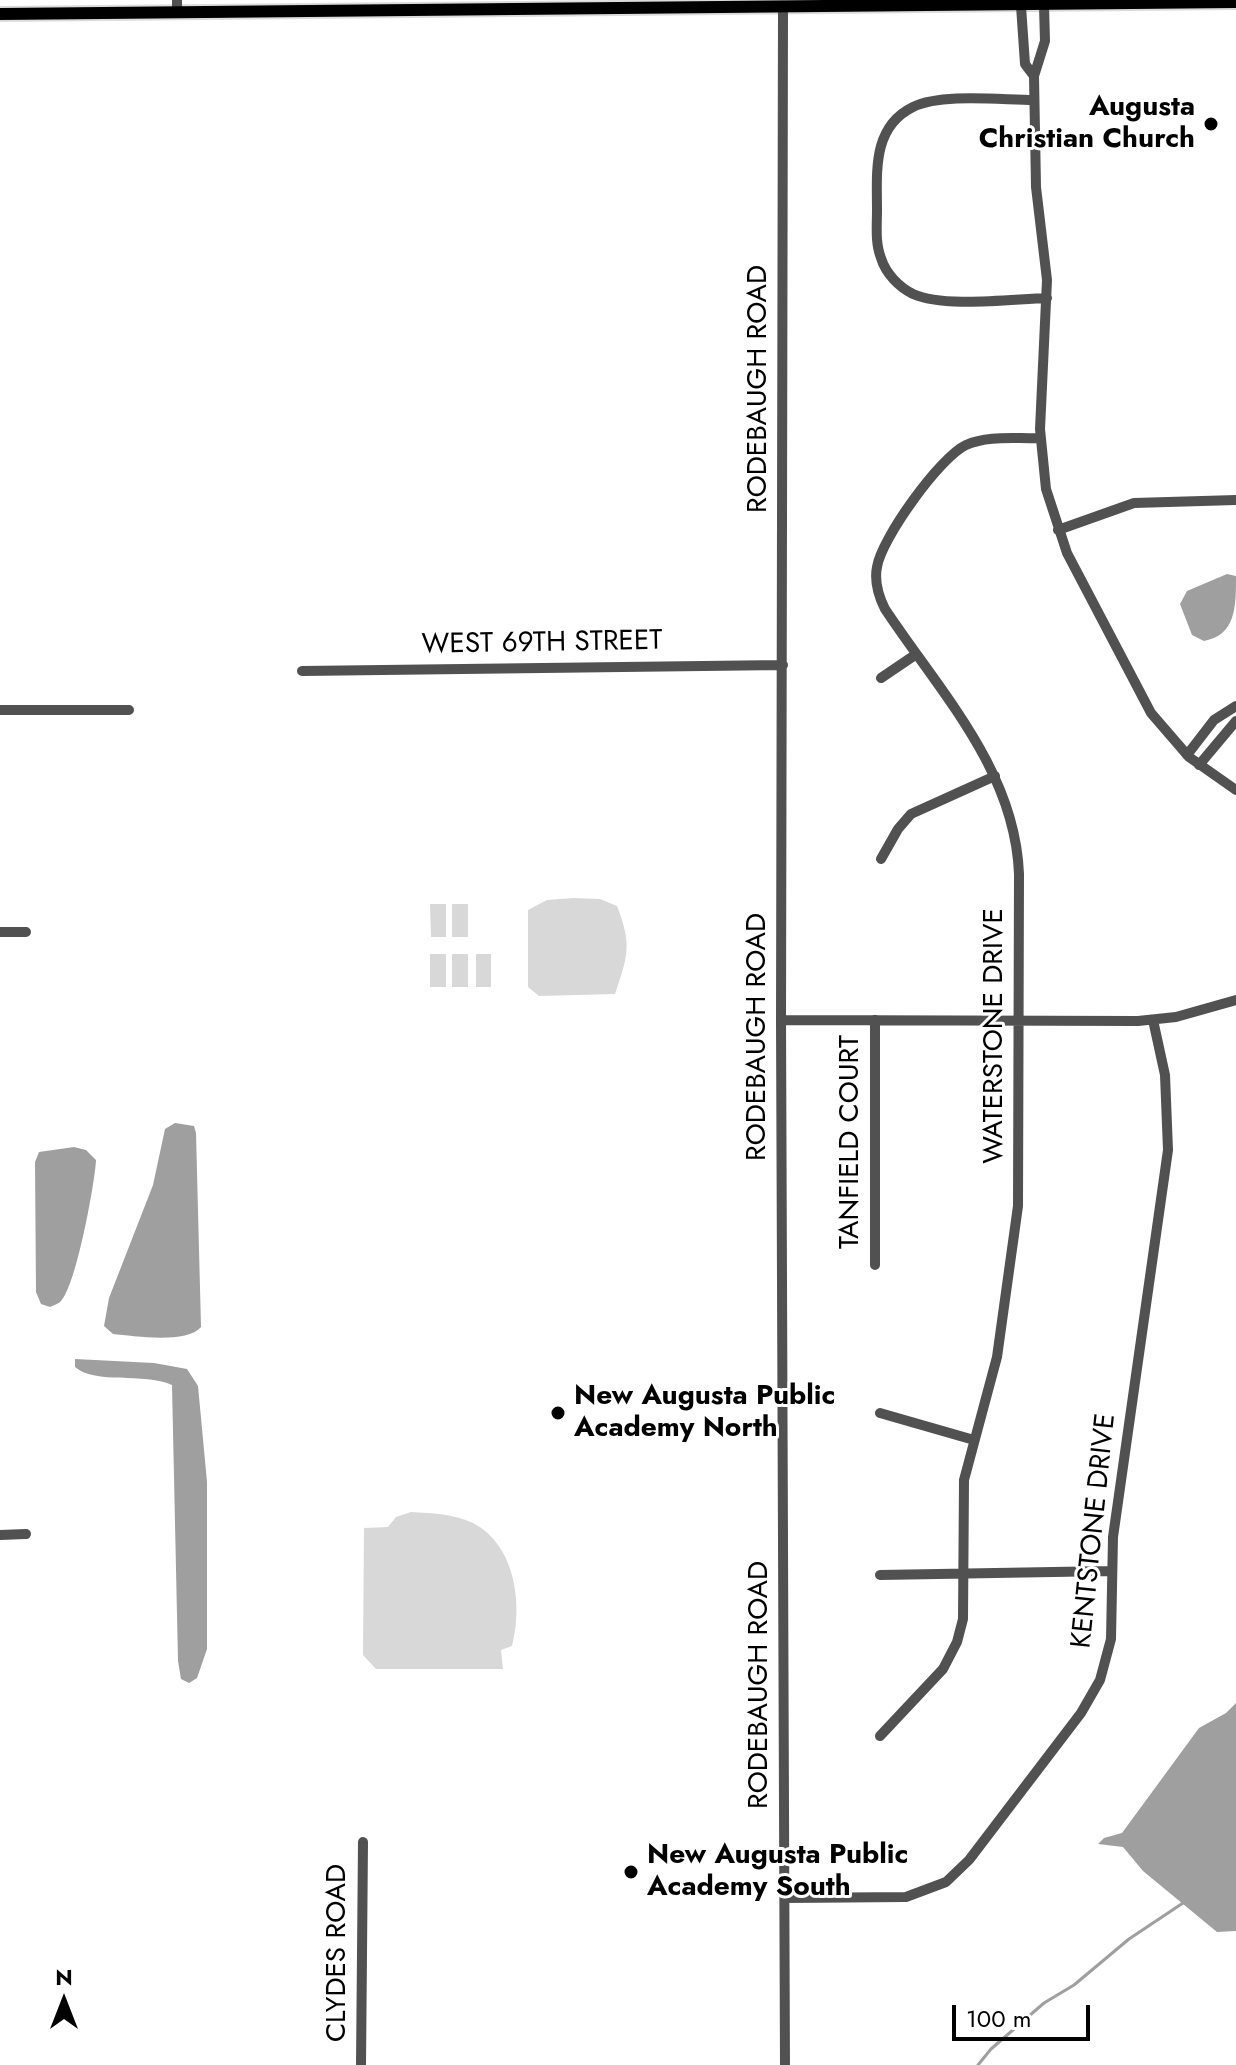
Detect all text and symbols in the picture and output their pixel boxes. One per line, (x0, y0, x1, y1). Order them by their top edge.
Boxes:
place label: Augusta Christian Church (979, 91, 1195, 157)
marker: Augusta Christian Church (1202, 115, 1220, 133)
street label: RODEBAUGH ROAD (742, 265, 776, 513)
street label: WEST 69TH STREET (421, 625, 663, 663)
street label: WATERSTONE DRIVE (978, 908, 1012, 1164)
street label: RODEBAUGH ROAD (741, 913, 775, 1161)
street label: TANFIELD COURT (834, 1035, 868, 1249)
place label: New Augusta Public Academy North (574, 1380, 835, 1446)
marker: New Augusta Public Academy North (549, 1404, 567, 1422)
street label: KENTSTONE DRIVE (1066, 1412, 1124, 1650)
street label: RODEBAUGH ROAD (743, 1561, 777, 1809)
place label: New Augusta Public Academy South (647, 1839, 908, 1905)
marker: New Augusta Public Academy South (622, 1863, 640, 1881)
street label: CLYDES ROAD (321, 1864, 355, 2042)
north arrow (24, 1961, 104, 2041)
text: N (55, 1961, 73, 1993)
scale bar (956, 1989, 1094, 2039)
text: 100 m (966, 2001, 1032, 2036)

